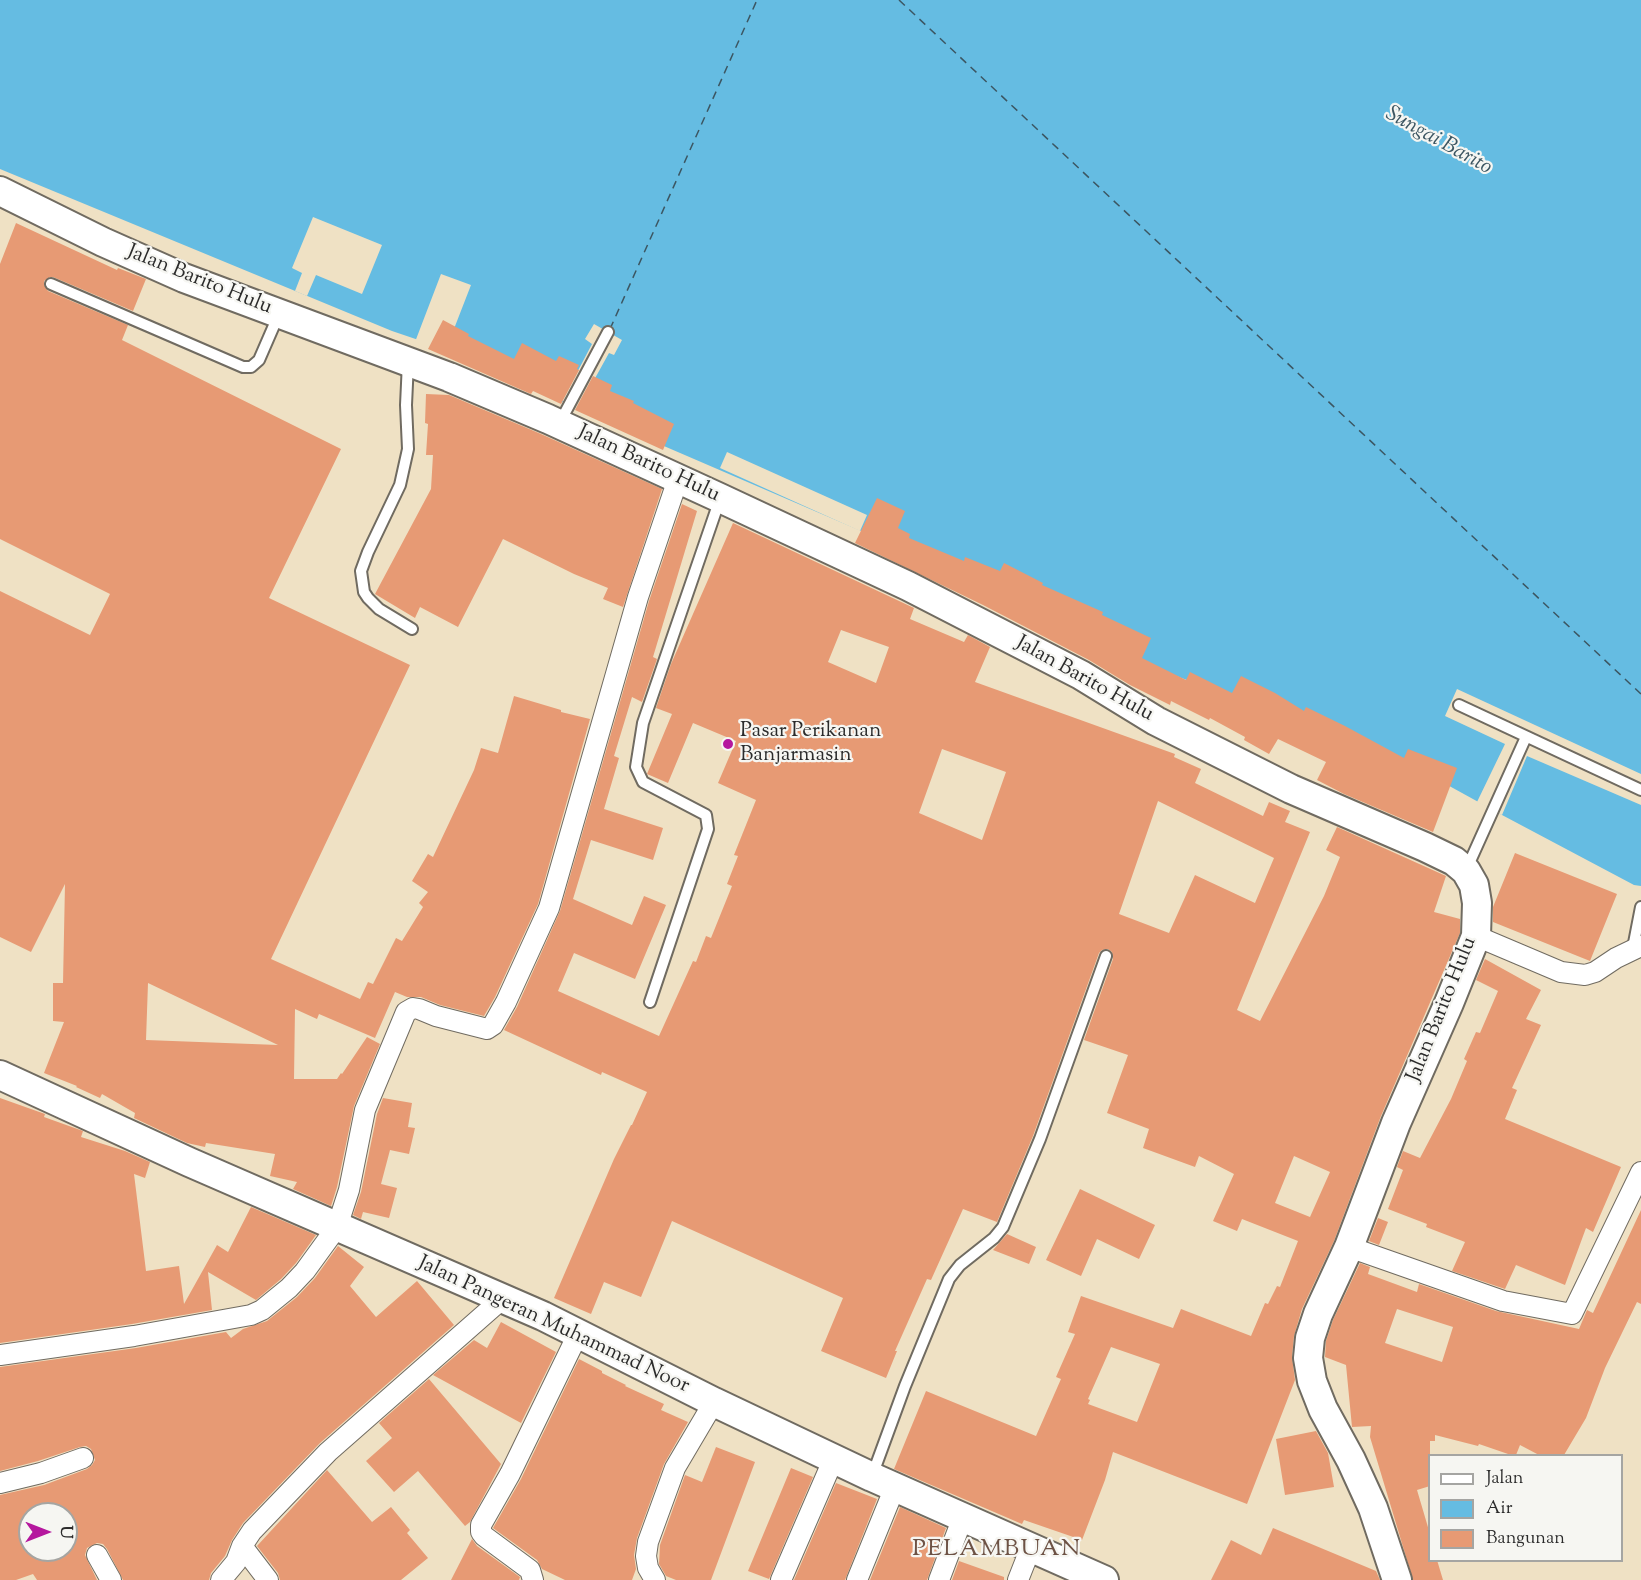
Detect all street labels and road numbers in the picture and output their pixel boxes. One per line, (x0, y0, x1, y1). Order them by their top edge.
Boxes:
street label: Jalan Barito Hulu (123, 240, 275, 322)
street label: Jalan Barito Hulu (573, 421, 723, 509)
street label: Jalan Barito Hulu (1010, 632, 1158, 728)
street label: Jalan Barito Hulu (1402, 934, 1484, 1086)
street label: Jalan Pangeran Muhammad Noor (413, 1252, 693, 1400)

